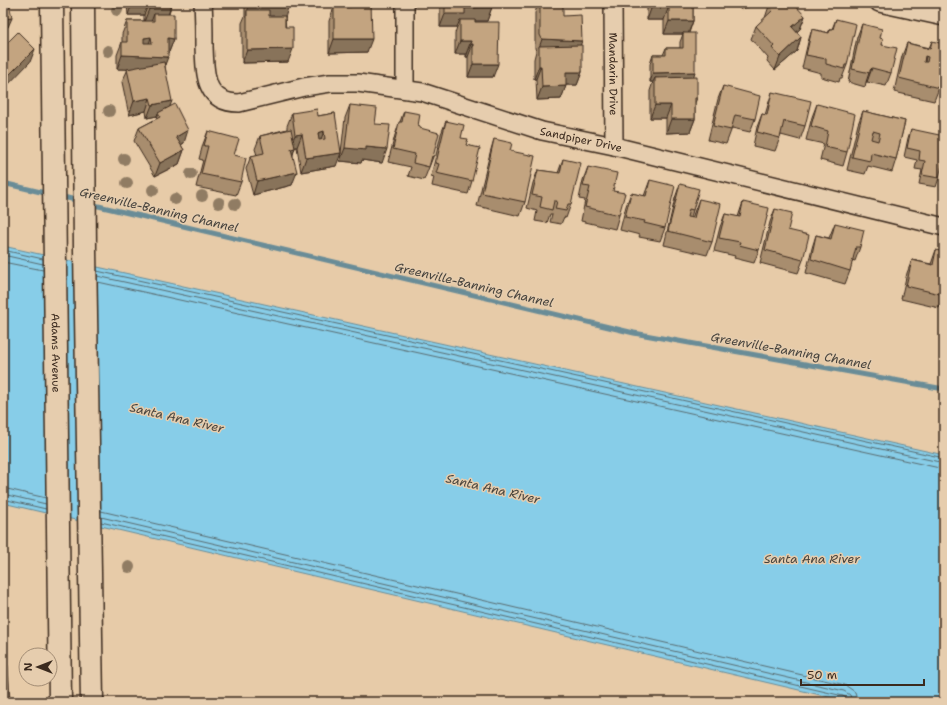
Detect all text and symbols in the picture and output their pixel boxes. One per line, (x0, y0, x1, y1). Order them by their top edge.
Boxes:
street label: Mandarin Drive (606, 32, 621, 116)
street label: Sandpiper Drive (539, 123, 624, 155)
water label: Greenville-Banning Channel (78, 184, 240, 236)
water label: Greenville-Banning Channel (393, 259, 555, 311)
street label: Adams Avenue (48, 313, 64, 393)
water label: Greenville-Banning Channel (710, 329, 873, 373)
water label: Santa Ana River (128, 399, 226, 437)
water label: Santa Ana River (444, 470, 542, 508)
water label: Santa Ana River (764, 551, 860, 567)
north arrow (18, 647, 58, 687)
scale bar (801, 661, 924, 687)
text: N (21, 662, 36, 671)
text: 50 m (807, 667, 837, 683)

